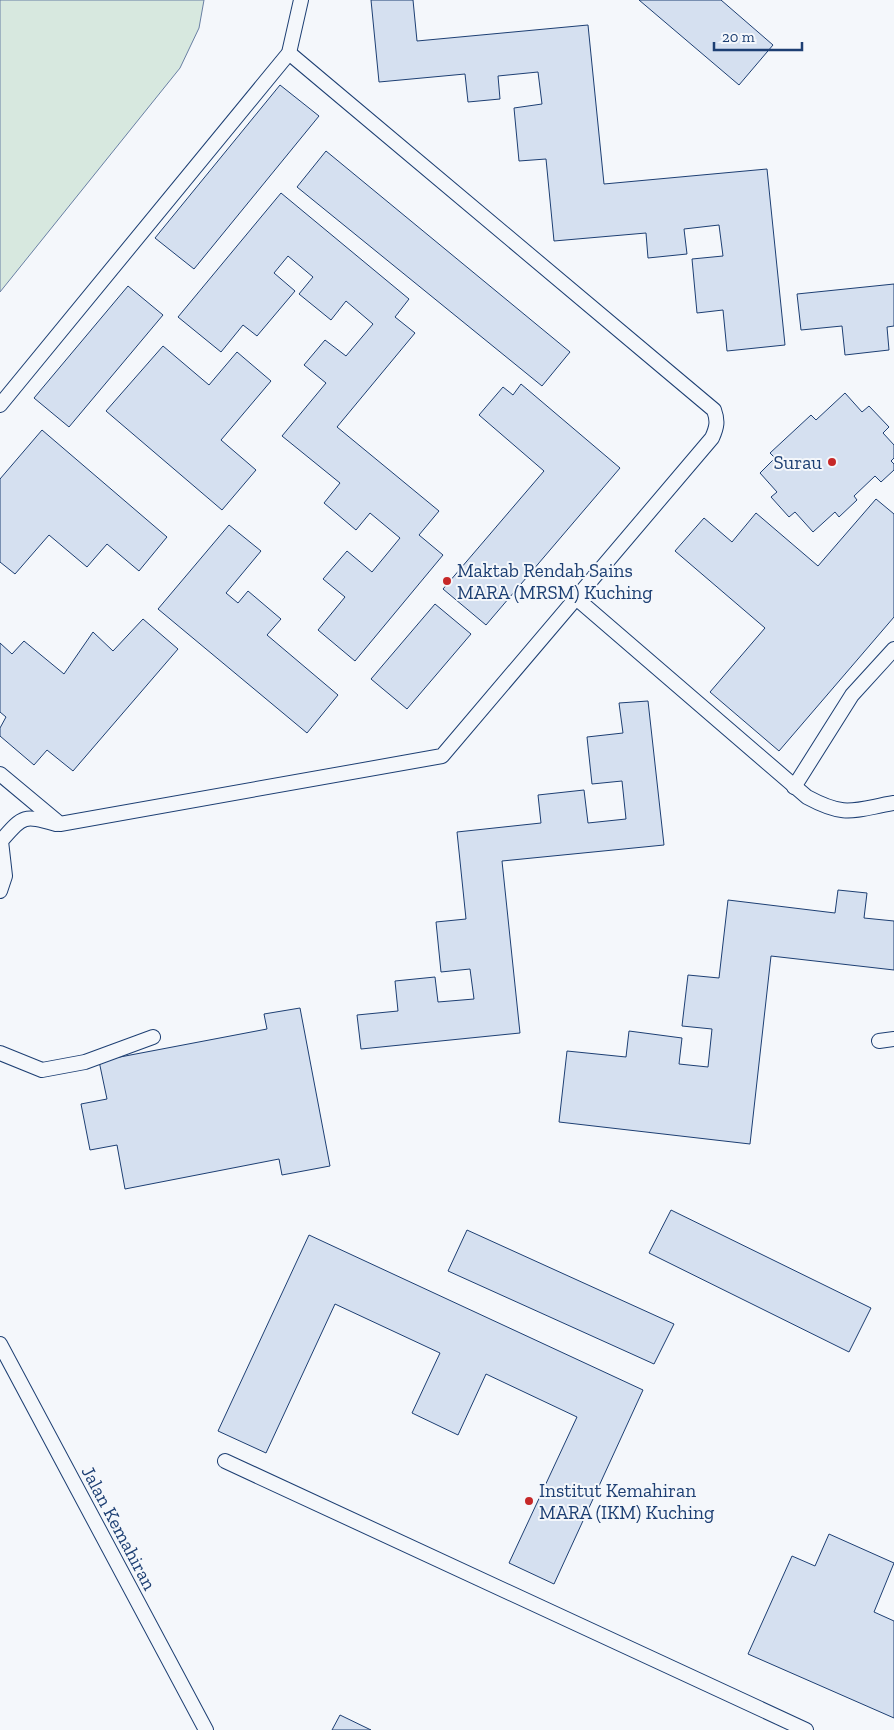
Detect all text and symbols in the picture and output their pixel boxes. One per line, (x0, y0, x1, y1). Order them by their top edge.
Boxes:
scale bar (714, 20, 802, 52)
text: 20 m (722, 28, 755, 46)
place label: Surau (773, 451, 822, 474)
marker: Surau (826, 456, 838, 468)
place label: Maktab Rendah Sains MARA (MRSM) Kuching (457, 559, 653, 604)
marker: Maktab Rendah Sains MARA (MRSM) Kuching (441, 575, 453, 587)
street label: Jalan Kemahiran (77, 1462, 161, 1594)
place label: Institut Kemahiran MARA (IKM) Kuching (539, 1479, 715, 1524)
marker: Institut Kemahiran MARA (IKM) Kuching (523, 1495, 535, 1507)

